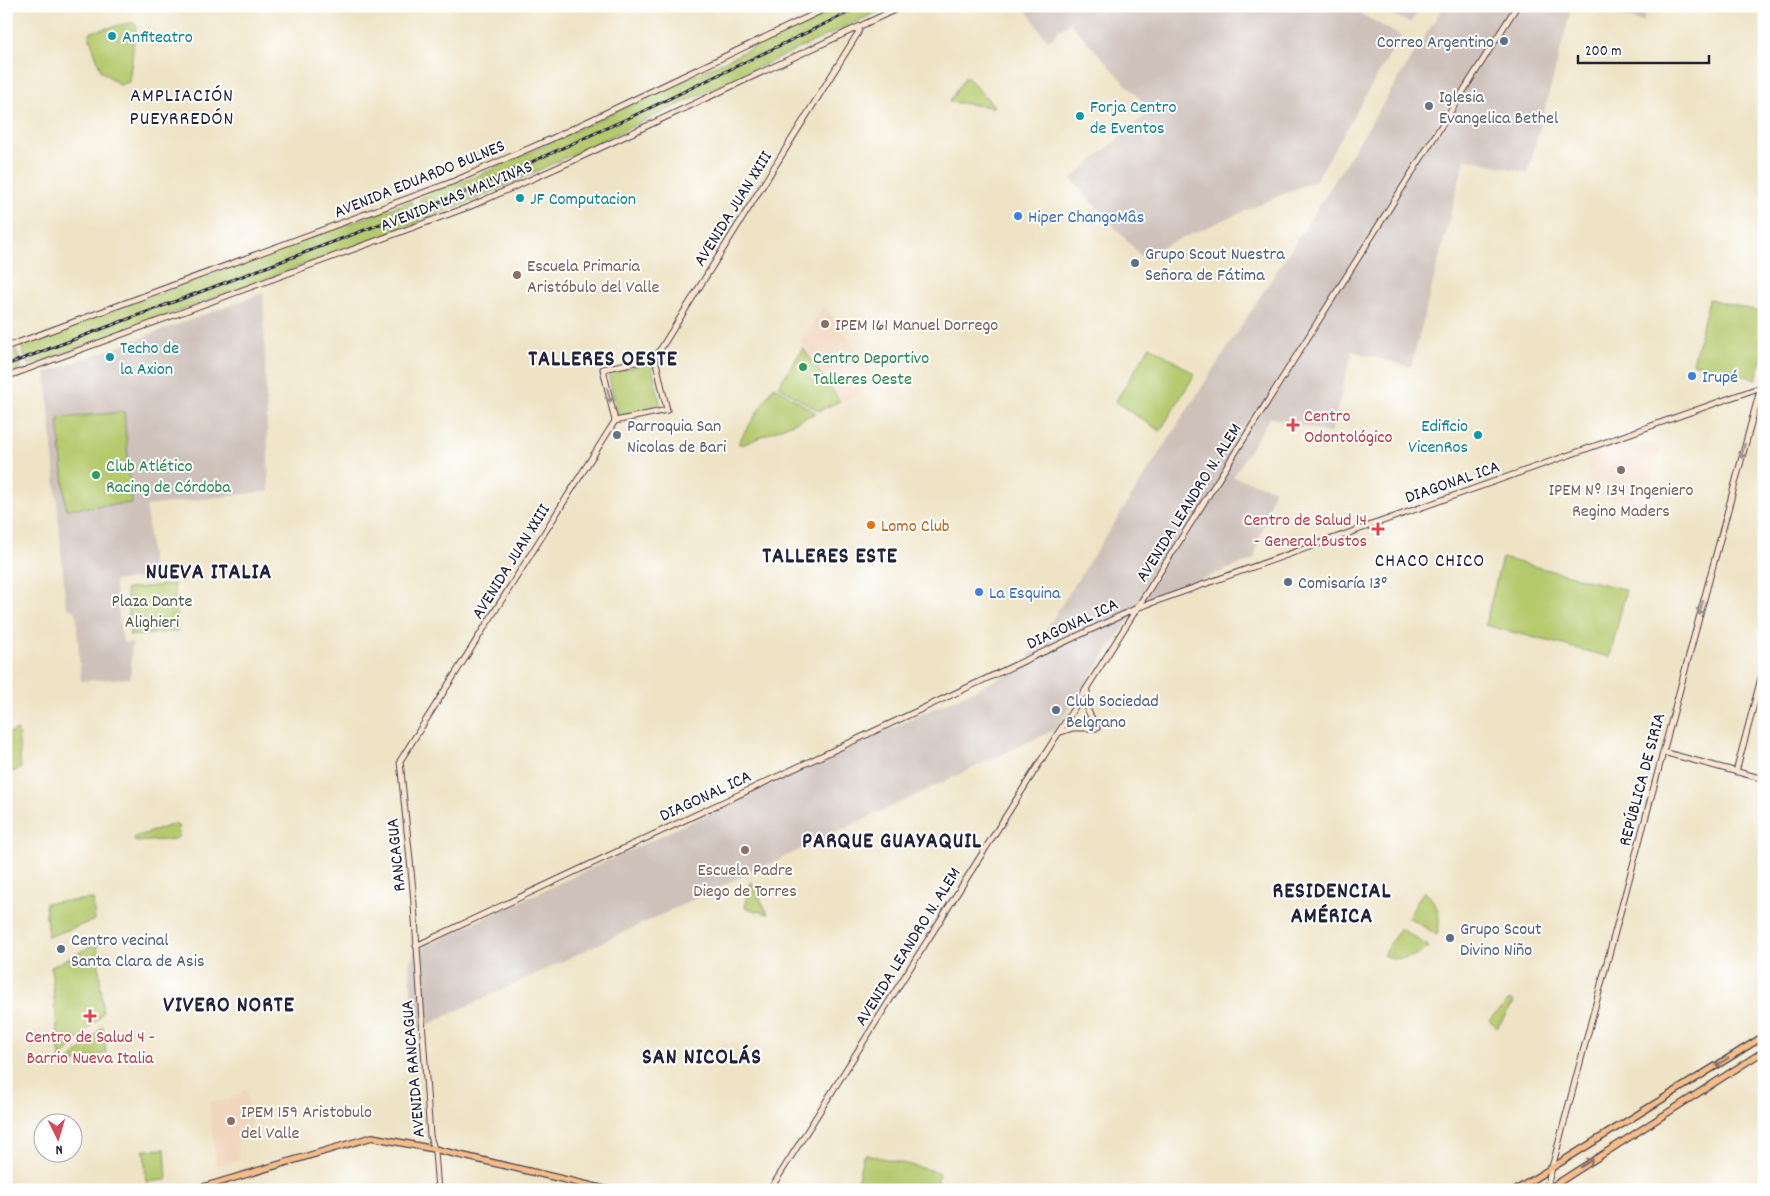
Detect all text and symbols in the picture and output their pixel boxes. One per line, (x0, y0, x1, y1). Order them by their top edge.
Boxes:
place label: Anfiteatro (122, 26, 193, 51)
marker: Anfiteatro (106, 30, 118, 42)
place label: Correo Argentino (1377, 31, 1494, 56)
scale bar (1578, 32, 1709, 64)
marker: Correo Argentino (1498, 35, 1510, 47)
text: 200 m (1585, 41, 1622, 63)
district label: AMPLIACIÓN PUEYRREDÓN (130, 83, 234, 134)
place label: Iglesia Evangelica Bethel (1439, 86, 1559, 132)
place label: Forja Centro de Eventos (1090, 96, 1176, 142)
marker: Iglesia Evangelica Bethel (1423, 100, 1435, 112)
marker: Forja Centro de Eventos (1074, 110, 1086, 122)
street label: AVENIDA EDUARDO BULNES (331, 135, 509, 226)
street label: AVENIDA JUAN XXIII (689, 146, 780, 272)
street label: AVENIDA LAS MALVINAS (377, 155, 537, 239)
place label: JF Computacion (530, 188, 636, 213)
marker: JF Computacion (514, 192, 526, 204)
place label: Hiper ChangoMâs (1028, 206, 1144, 231)
marker: Hiper ChangoMâs (1012, 210, 1024, 222)
place label: Grupo Scout Nuestra Señora de Fátima (1145, 243, 1285, 289)
place label: Escuela Primaria Aristóbulo del Valle (527, 255, 659, 301)
marker: Grupo Scout Nuestra Señora de Fátima (1129, 257, 1141, 269)
marker: Escuela Primaria Aristóbulo del Valle (511, 269, 523, 281)
place label: IPEM 161 Manuel Dorrego (835, 314, 998, 339)
marker: IPEM 161 Manuel Dorrego (819, 318, 831, 330)
place label: Techo de la Axion (120, 337, 179, 383)
district label: TALLERES OESTE (528, 345, 678, 376)
place label: Centro Deportivo Talleres Oeste (813, 347, 929, 393)
marker: Techo de la Axion (104, 351, 116, 363)
marker: Centro Deportivo Talleres Oeste (797, 361, 809, 373)
place label: Irupé (1702, 366, 1738, 391)
marker: Irupé (1686, 370, 1698, 382)
one-way arrow (605, 387, 614, 403)
place label: Centro Odontológico (1304, 405, 1392, 451)
place label: Parroquia San Nicolas de Bari (627, 415, 726, 461)
place label: Edificio VicenRos (1408, 415, 1468, 461)
marker: Centro Odontológico (1286, 418, 1300, 432)
street label: AVENIDA LEANDRO N. ALEM (1131, 419, 1249, 588)
marker: Parroquia San Nicolas de Bari (611, 429, 623, 441)
marker: Edificio VicenRos (1472, 429, 1484, 441)
one-way arrow (1738, 442, 1748, 458)
place label: Club Atlético Racing de Córdoba (106, 455, 231, 501)
street label: DIAGONAL ICA (1402, 455, 1504, 511)
marker: IPEM Nº 134 Ingeniero Regino Maders (1615, 464, 1627, 476)
marker: Club Atlético Racing de Córdoba (90, 469, 102, 481)
place label: IPEM Nº 134 Ingeniero Regino Maders (1548, 479, 1694, 525)
street label: AVENIDA JUAN XXIII (467, 499, 558, 625)
place label: Centro de Salud 14 - General Bustos (1244, 509, 1367, 555)
place label: Lomo Club (881, 515, 950, 540)
marker: Lomo Club (865, 519, 877, 531)
marker: Centro de Salud 14 - General Bustos (1371, 522, 1385, 536)
district label: TALLERES ESTE (762, 542, 898, 573)
district label: CHACO CHICO (1375, 549, 1485, 576)
district label: NUEVA ITALIA (146, 558, 272, 589)
place label: Comisaría 13° (1298, 572, 1387, 597)
marker: Comisaría 13° (1282, 576, 1294, 588)
place label: La Esquina (989, 582, 1061, 607)
marker: La Esquina (973, 586, 985, 598)
park label: Plaza Dante Alighieri (112, 590, 193, 636)
street label: DIAGONAL ICA (1023, 593, 1123, 657)
one-way arrow (1696, 599, 1706, 615)
place label: Club Sociedad Belgrano (1066, 690, 1159, 736)
marker: Club Sociedad Belgrano (1050, 704, 1062, 716)
street label: REPÚBLICA DE SIRIA (1614, 710, 1673, 849)
street label: DIAGONAL ICA (656, 765, 756, 829)
street label: RANCAGUA (381, 817, 414, 893)
district label: PARQUE GUAYAQUIL (802, 827, 982, 858)
marker: Escuela Padre Diego de Torres (739, 844, 751, 856)
place label: Escuela Padre Diego de Torres (693, 859, 797, 905)
street label: AVENIDA LEANDRO N. ALEM (850, 863, 968, 1032)
district label: RESIDENCIAL AMÉRICA (1272, 877, 1392, 933)
place label: Grupo Scout Divino Niño (1460, 918, 1542, 964)
place label: Centro vecinal Santa Clara de Asis (71, 929, 205, 975)
marker: Grupo Scout Divino Niño (1444, 932, 1456, 944)
marker: Centro vecinal Santa Clara de Asis (55, 943, 67, 955)
district label: VIVERO NORTE (163, 991, 295, 1022)
street label: AVENIDA RANCAGUA (396, 999, 433, 1139)
marker: Centro de Salud 4 - Barrio Nueva Italia (83, 1009, 97, 1023)
place label: Centro de Salud 4 - Barrio Nueva Italia (25, 1026, 155, 1072)
district label: SAN NICOLÁS (642, 1043, 762, 1074)
one-way arrow (1716, 1058, 1730, 1068)
place label: IPEM 159 Aristobulo del Valle (241, 1101, 372, 1147)
north arrow (32, 1114, 82, 1164)
marker: IPEM 159 Aristobulo del Valle (225, 1115, 237, 1127)
text: N (55, 1139, 63, 1159)
one-way arrow (1580, 1157, 1594, 1168)

